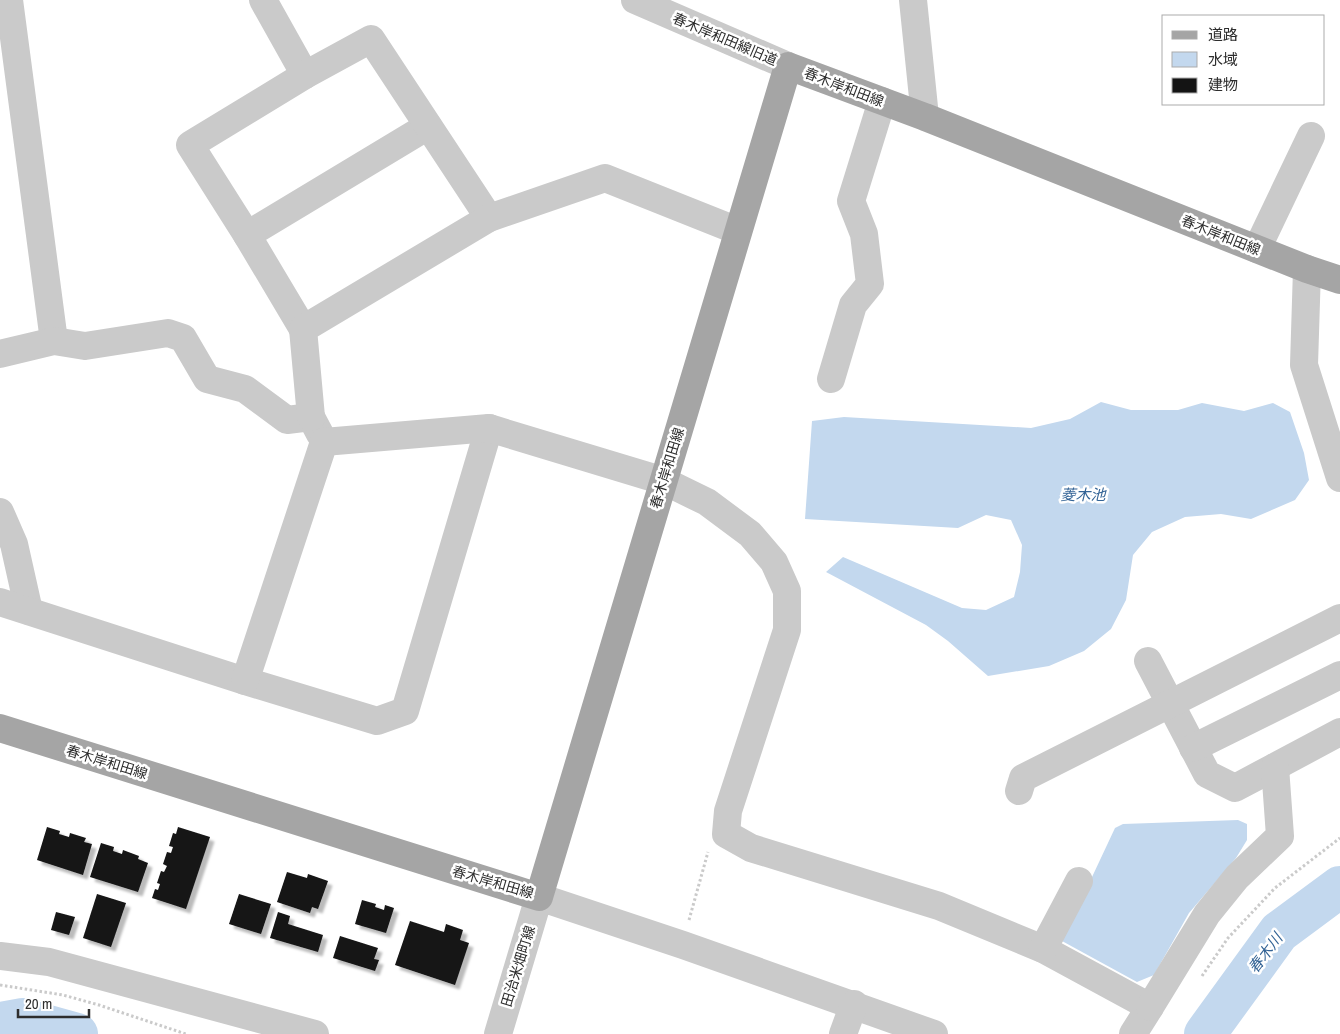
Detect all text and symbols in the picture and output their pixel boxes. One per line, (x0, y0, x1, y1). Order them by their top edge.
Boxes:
street label: 春木岸和田線旧道 (670, 9, 780, 69)
legend (1162, 15, 1325, 105)
text: 道路 (1208, 24, 1238, 45)
text: 水域 (1208, 49, 1238, 70)
street label: 春木岸和田線 (802, 64, 886, 110)
text: 建物 (1208, 74, 1238, 95)
street label: 春木岸和田線 (1179, 211, 1263, 259)
street label: 春木岸和田線 (646, 425, 688, 511)
water label: 菱木池 (1060, 484, 1107, 505)
street label: 春木岸和田線 (64, 741, 150, 783)
street label: 春木岸和田線 (450, 862, 536, 902)
street label: 田治米畑町線 (497, 923, 539, 1009)
water label: 春木川 (1243, 927, 1288, 977)
scale bar (18, 986, 89, 1018)
text: 20 m (25, 993, 52, 1014)

